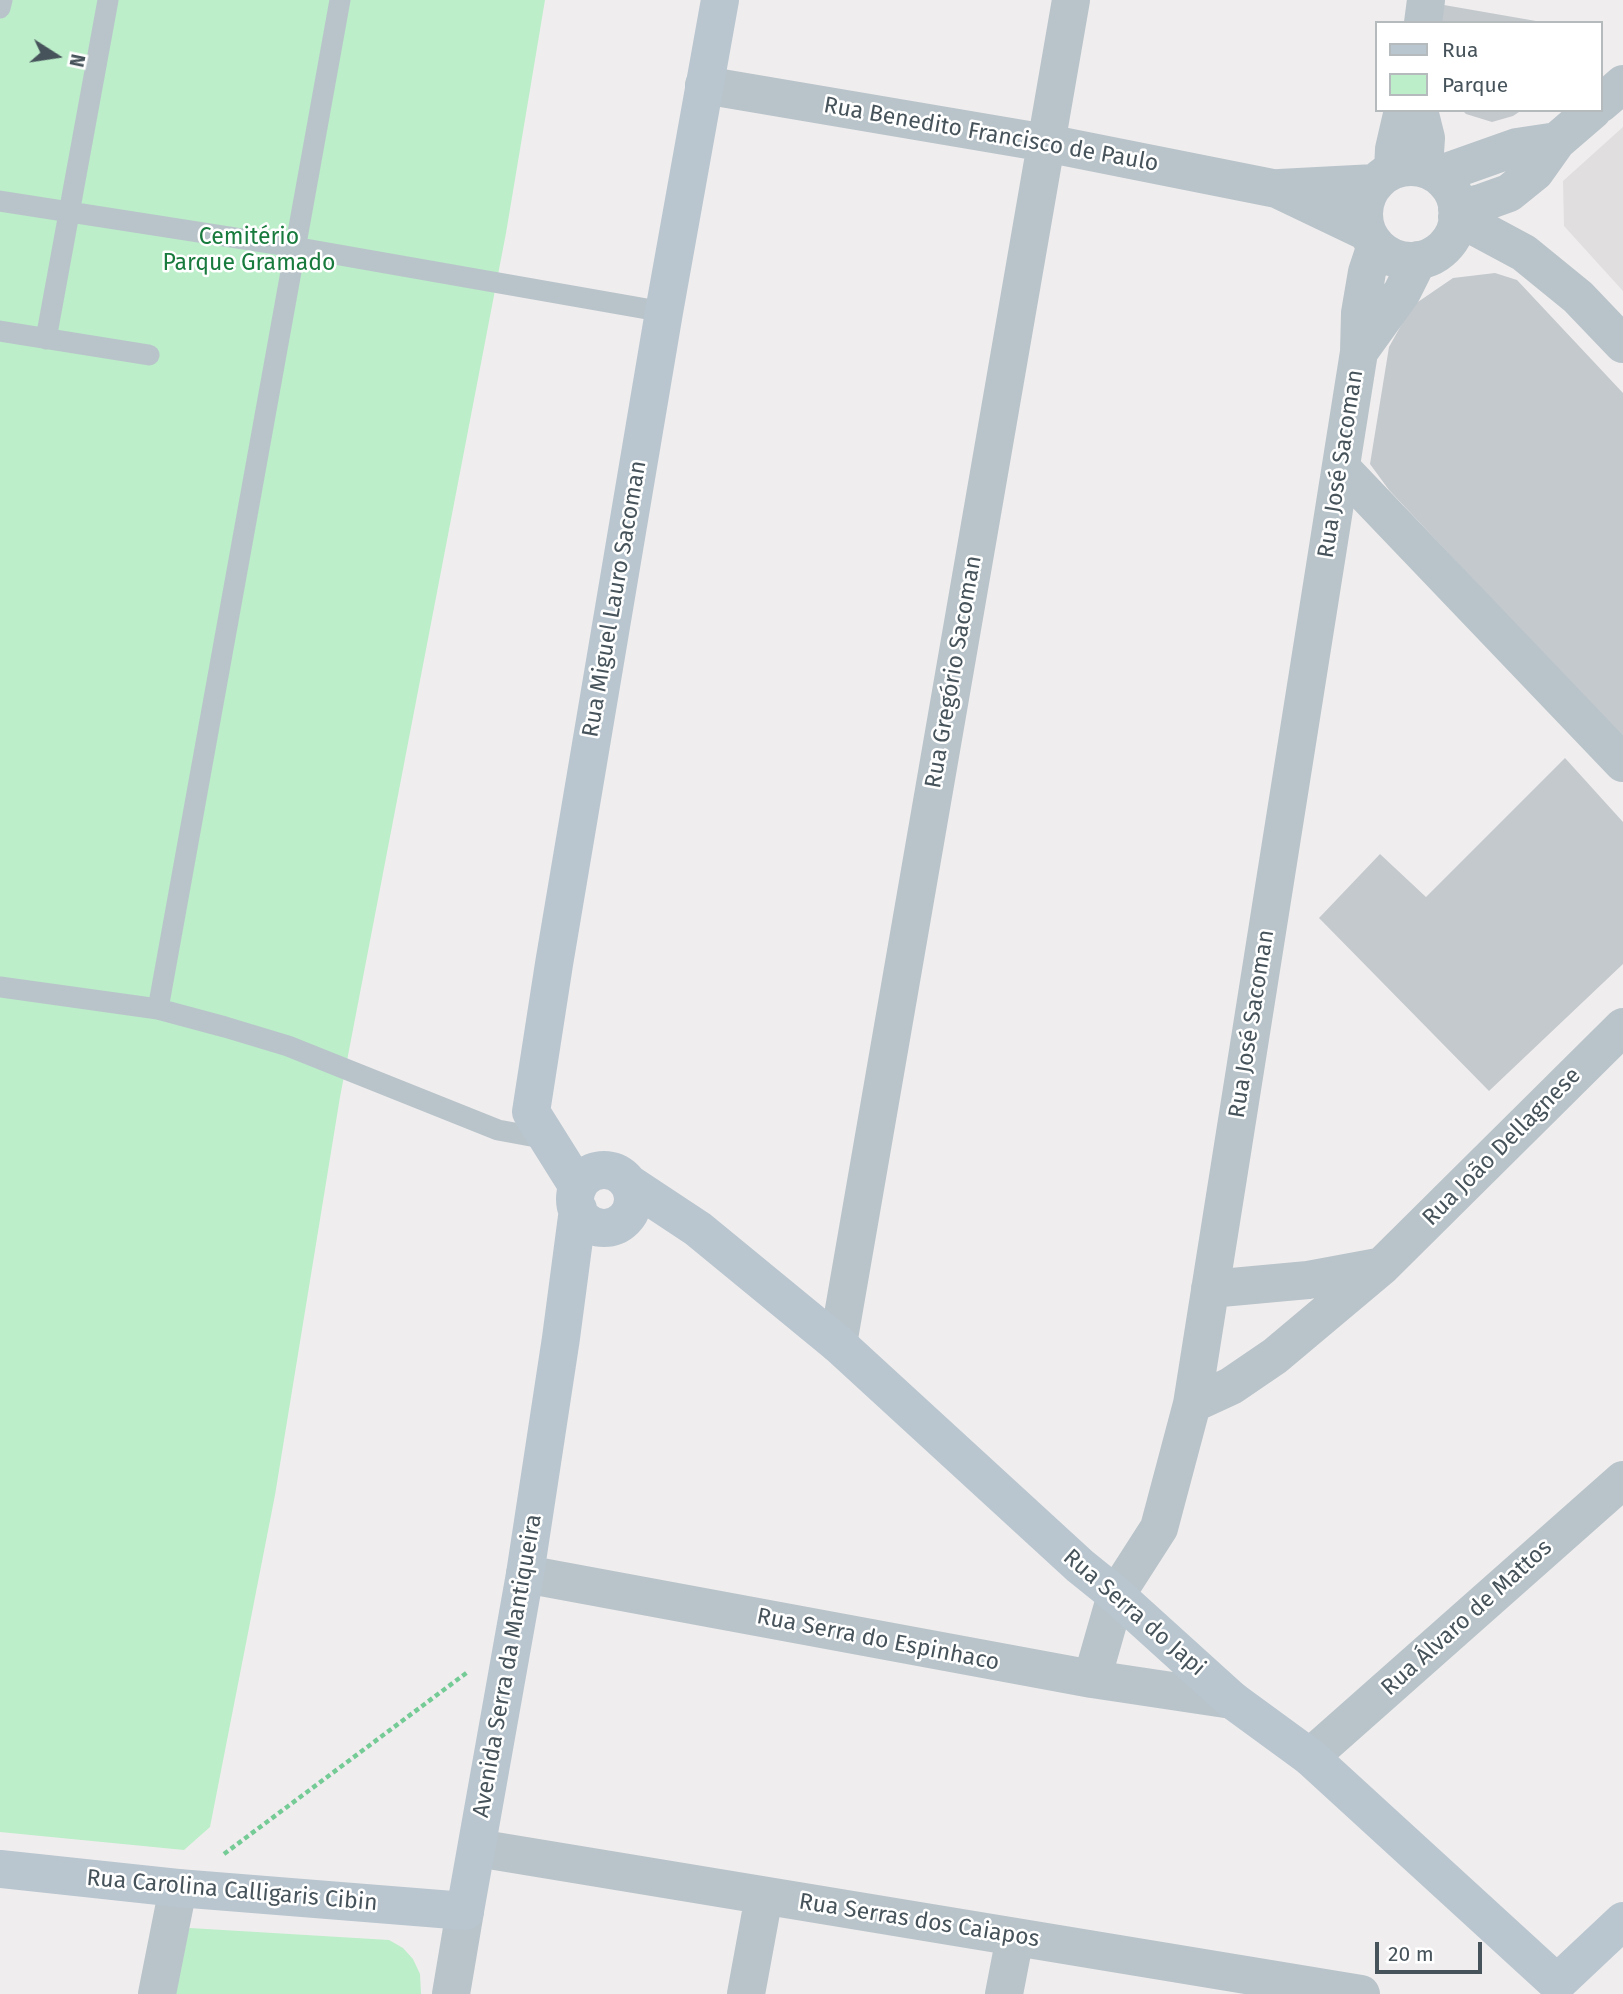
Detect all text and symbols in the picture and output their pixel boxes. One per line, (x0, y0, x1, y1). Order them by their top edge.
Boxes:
north arrow (21, 21, 91, 91)
legend (1374, 21, 1602, 112)
text: Rua (1442, 37, 1478, 63)
text: N (64, 52, 90, 69)
text: Parque (1442, 72, 1508, 98)
street label: Rua Benedito Francisco de Paulo (821, 92, 1161, 178)
park label: Cemitério Parque Gramado (162, 224, 336, 278)
street label: Rua José Sacoman (1312, 368, 1370, 560)
street label: Rua Miguel Lauro Sacoman (577, 459, 653, 739)
street label: Rua Gregório Sacoman (920, 554, 988, 790)
street label: Rua José Sacoman (1223, 928, 1281, 1120)
street label: Rua João Dellagnese (1417, 1062, 1587, 1232)
street label: Avenida Serra da Mantiqueira (468, 1512, 548, 1820)
street label: Rua Álvaro de Mattos (1376, 1534, 1558, 1702)
street label: Rua Serra do Japi (1057, 1544, 1211, 1682)
street label: Rua Serra do Espinhaco (754, 1603, 1002, 1677)
street label: Rua Carolina Calligaris Cibin (85, 1865, 379, 1917)
street label: Rua Serras dos Caiapos (797, 1888, 1041, 1954)
scale bar (1378, 1927, 1485, 1971)
text: 20 m (1388, 1941, 1434, 1967)

